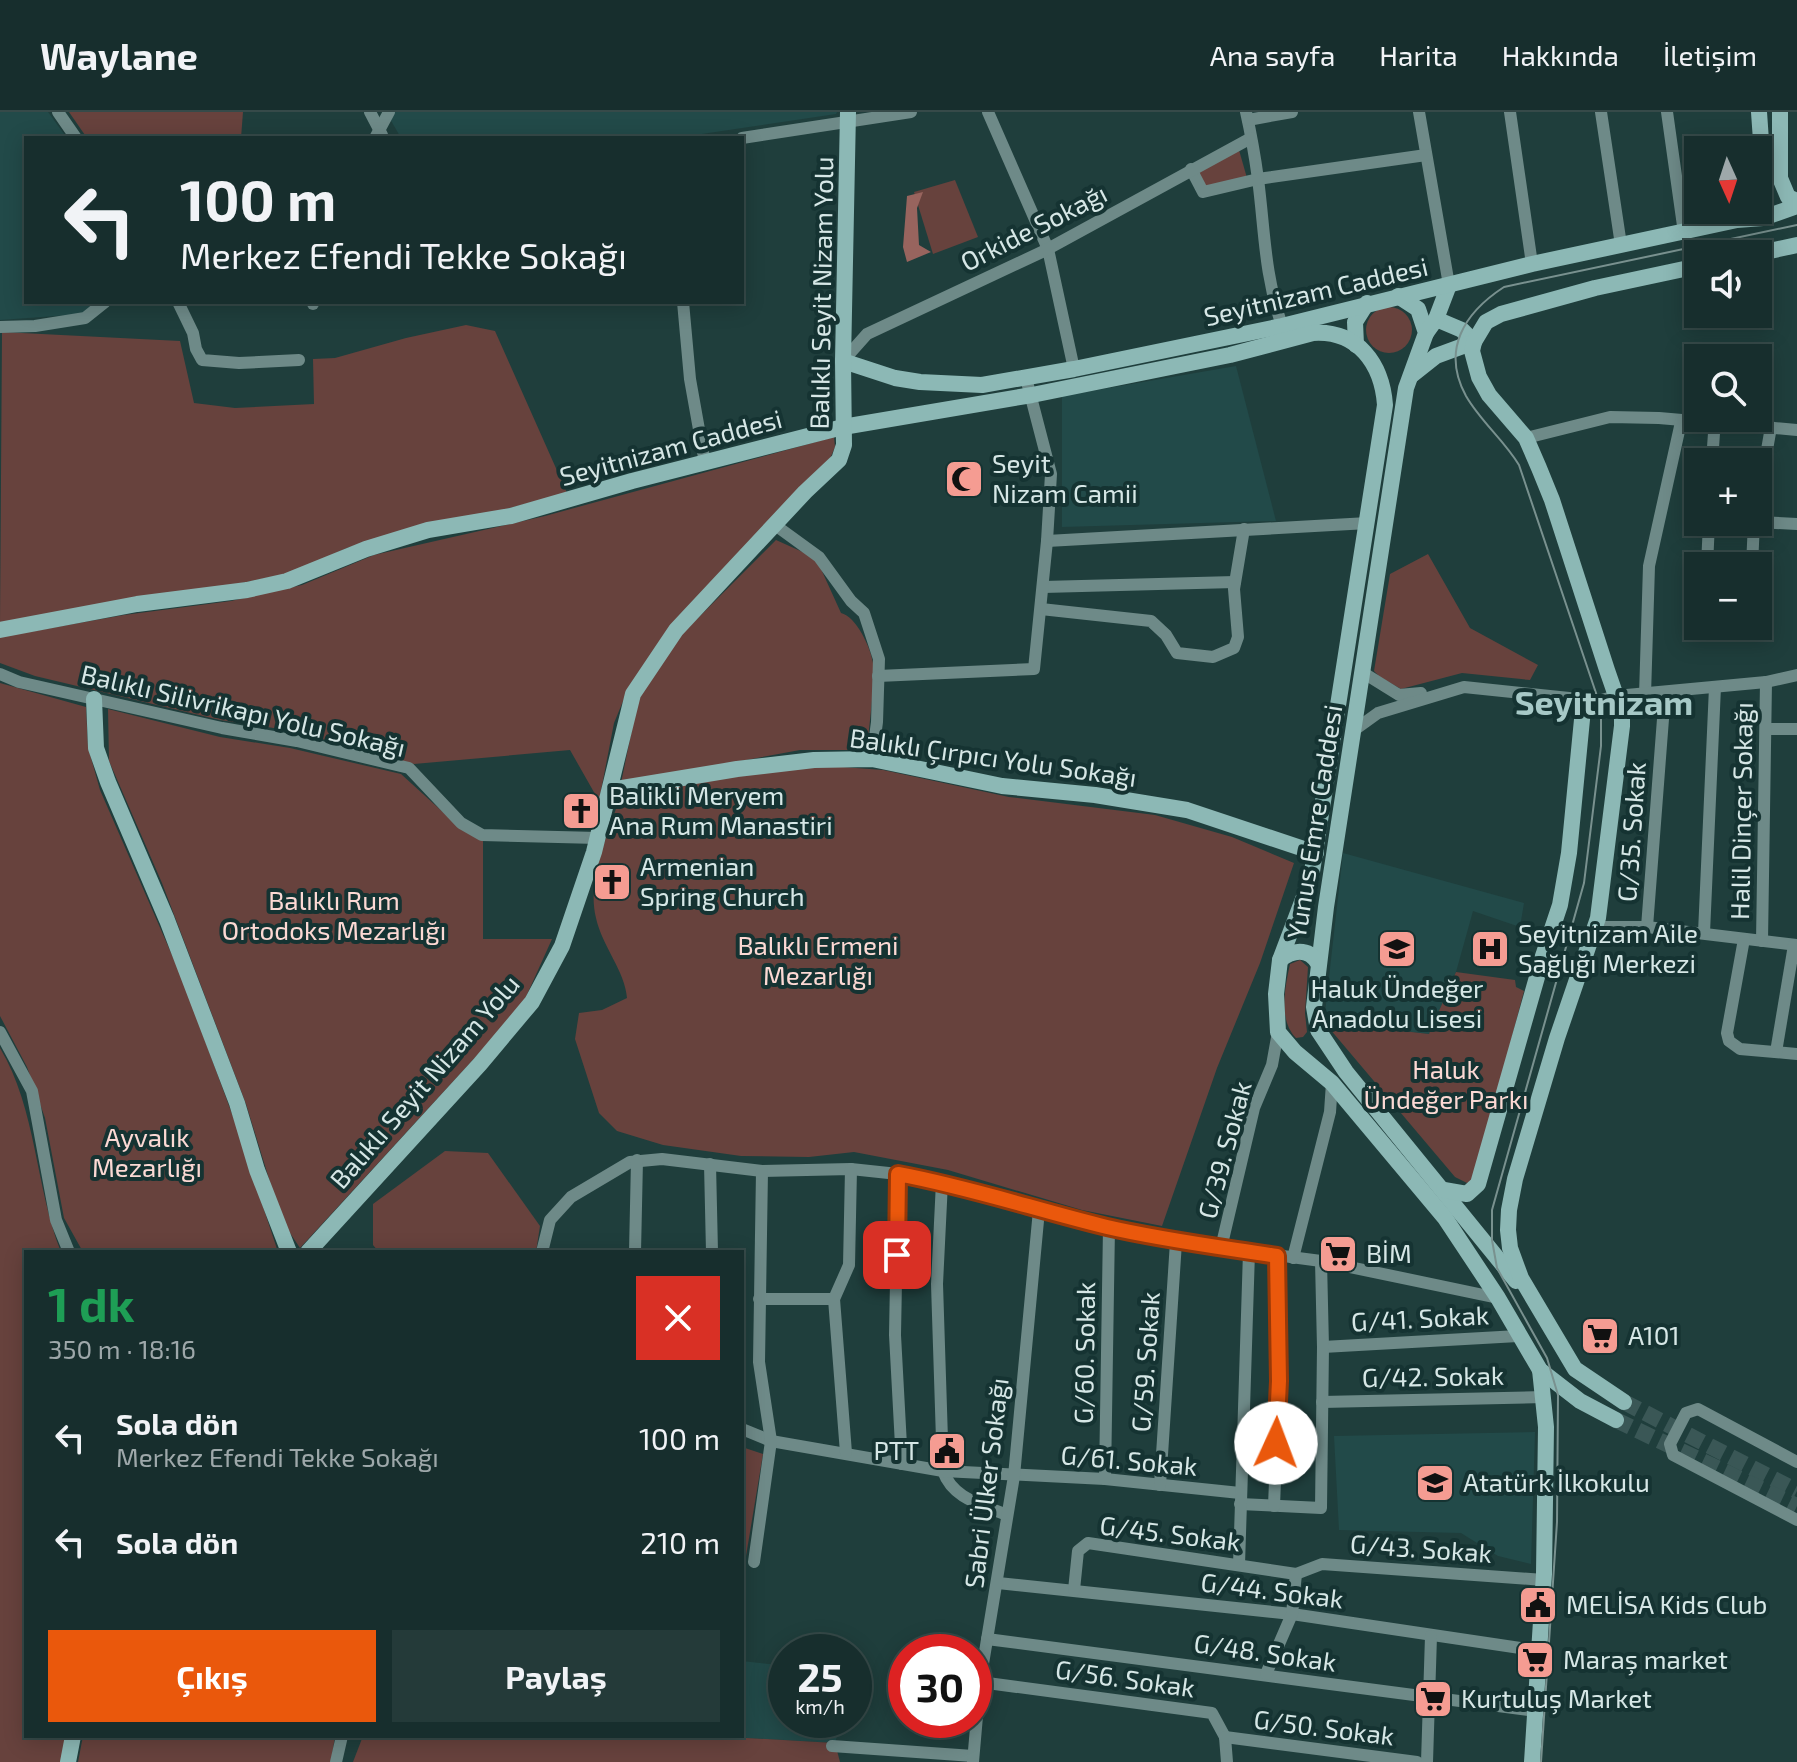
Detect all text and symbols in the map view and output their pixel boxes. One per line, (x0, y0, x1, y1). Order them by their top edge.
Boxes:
text: Waylane (40, 32, 198, 78)
text: Ana sayfa (1210, 38, 1335, 72)
text: Harita (1379, 38, 1458, 72)
text: Hakkında (1502, 38, 1619, 72)
text: İletişim (1663, 38, 1757, 72)
north arrow (1684, 136, 1772, 224)
map controls (1684, 136, 1772, 640)
street label: Balıklı Seyit Nizam Yolu (803, 156, 838, 430)
text: 100 m (180, 165, 336, 232)
icon: left (48, 168, 152, 272)
street label: Orkide Sokağı (955, 177, 1112, 277)
text: Merkez Efendi Tekke Sokağı (180, 233, 627, 276)
button: sound (1684, 240, 1772, 328)
street label: Seyitnizam Caddesi (1201, 250, 1431, 331)
button: search (1684, 344, 1772, 432)
street label: Seyitnizam Caddesi (556, 402, 785, 491)
place label: Seyit Nizam Camii (992, 447, 1138, 508)
button: + (1684, 448, 1772, 536)
mosque icon: Seyit Nizam Camii (943, 458, 985, 500)
button: − (1684, 552, 1772, 640)
street label: Balıklı Silivrikapı Yolu Sokağı (78, 657, 409, 762)
district label: Seyitnizam (1515, 681, 1693, 723)
street label: Yunus Emre Caddesi (1280, 702, 1347, 941)
street label: Halil Dinçer Sokağı (1723, 702, 1760, 920)
street label: Balıklı Çırpıcı Yolu Sokağı (847, 721, 1139, 794)
street label: G/35. Sokak (1610, 761, 1651, 903)
place label: Balikli Meryem Ana Rum Manastiri (609, 779, 833, 840)
church icon: Balikli Meryem Ana Rum Manastiri (560, 790, 602, 832)
place label: Armenian Spring Church (640, 850, 805, 911)
church icon: Armenian Spring Church (591, 861, 633, 903)
park label: Balıklı Rum Ortodoks Mezarlığı (222, 884, 446, 945)
place label: Seyitnizam Aile Sağlığı Merkezi (1518, 917, 1698, 978)
school or university icon: Haluk Ündeğer Anadolu Lisesi (1376, 928, 1418, 970)
hospital icon: Seyitnizam Aile Sağlığı Merkezi (1469, 928, 1511, 970)
park label: Balıklı Ermeni Mezarlığı (737, 929, 899, 990)
street label: Balıklı Seyit Nizam Yolu (323, 968, 525, 1194)
place label: Haluk Ündeğer Anadolu Lisesi (1310, 972, 1484, 1033)
park label: Haluk Ündeğer Parkı (1364, 1053, 1528, 1114)
street label: G/39. Sokak (1190, 1078, 1257, 1222)
park label: Ayvalık Mezarlığı (92, 1121, 202, 1182)
pin (863, 1221, 931, 1289)
icon: arrive (875, 1233, 919, 1277)
supermarket icon: BİM (1317, 1233, 1359, 1275)
place label: BİM (1366, 1237, 1412, 1268)
text: 1 dk (48, 1274, 135, 1332)
button: close (636, 1276, 720, 1360)
street label: G/60. Sokak (1067, 1282, 1100, 1424)
street label: G/59. Sokak (1124, 1291, 1165, 1433)
street label: G/41. Sokak (1350, 1298, 1490, 1337)
supermarket icon: A101 (1579, 1315, 1621, 1357)
place label: A101 (1628, 1319, 1680, 1350)
text: 350 m · 18:16 (48, 1333, 196, 1364)
street label: G/42. Sokak (1362, 1359, 1504, 1392)
street label: Sabri Ülker Sokağı (957, 1376, 1014, 1590)
position arrow (1234, 1401, 1318, 1485)
text: Sola dön (116, 1405, 238, 1441)
icon: left (48, 1416, 92, 1460)
text: 100 m (639, 1420, 720, 1456)
public building icon: PTT (926, 1430, 968, 1472)
place label: PTT (873, 1434, 919, 1465)
street label: G/61. Sokak (1060, 1438, 1199, 1481)
text: Merkez Efendi Tekke Sokağı (116, 1441, 439, 1472)
school or university icon: Atatürk İlkokulu (1414, 1462, 1456, 1504)
place label: Atatürk İlkokulu (1463, 1466, 1650, 1497)
street label: G/45. Sokak (1098, 1509, 1242, 1557)
icon: left (48, 1520, 92, 1564)
text: Sola dön (116, 1524, 238, 1560)
text: 210 m (640, 1524, 720, 1560)
street label: G/43. Sokak (1349, 1527, 1493, 1568)
street label: G/44. Sokak (1199, 1565, 1345, 1614)
public building icon: MELİSA Kids Club (1517, 1584, 1559, 1626)
place label: MELİSA Kids Club (1566, 1588, 1767, 1619)
street label: G/48. Sokak (1192, 1626, 1338, 1677)
button: Çıkış (48, 1630, 376, 1722)
button: Paylaş (392, 1630, 720, 1722)
speed limit sign: 30 (888, 1634, 992, 1738)
supermarket icon: Maraş market (1514, 1639, 1556, 1681)
place label: Maraş market (1563, 1643, 1728, 1676)
text: 25 (797, 1652, 843, 1700)
street label: G/56. Sokak (1054, 1652, 1197, 1703)
supermarket icon: Kurtuluş Market (1412, 1678, 1454, 1720)
place label: Kurtuluş Market (1461, 1682, 1652, 1715)
text: km/h (795, 1694, 845, 1718)
street label: G/50. Sokak (1252, 1703, 1396, 1751)

